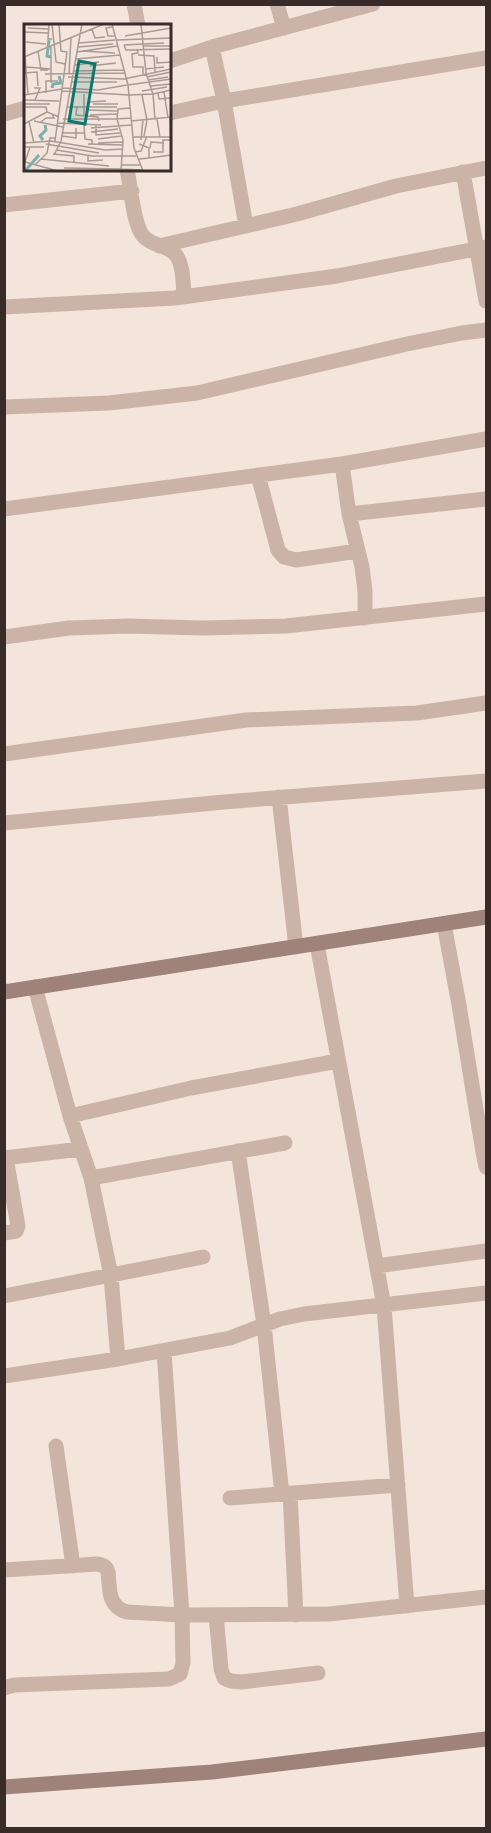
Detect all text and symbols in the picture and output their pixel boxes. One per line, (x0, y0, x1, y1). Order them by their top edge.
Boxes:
inset map (24, 24, 171, 171)

